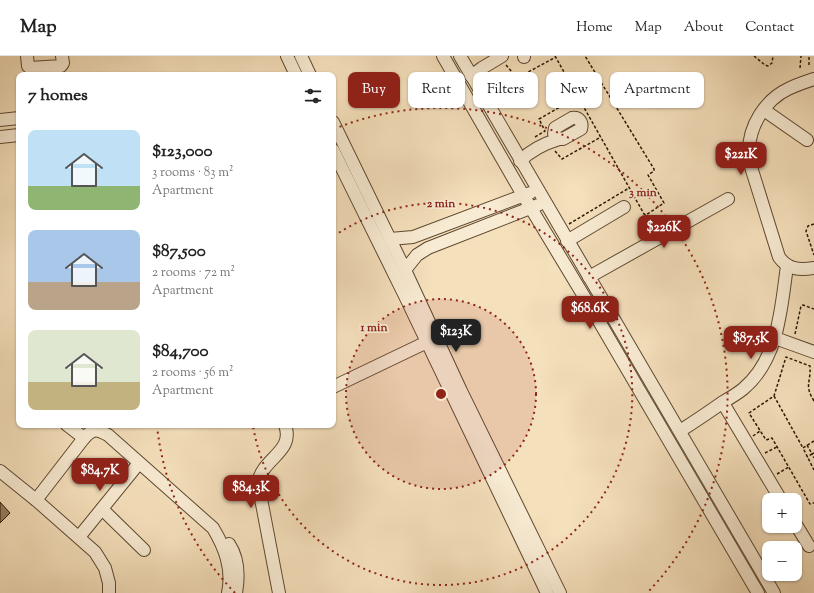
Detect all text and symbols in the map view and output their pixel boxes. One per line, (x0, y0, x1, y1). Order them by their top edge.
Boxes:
text: Map (20, 14, 57, 41)
text: Home (576, 18, 613, 38)
text: Map (635, 18, 662, 38)
text: About (684, 18, 723, 38)
text: Contact (745, 18, 794, 38)
chip: Buy (348, 72, 400, 108)
chip: Rent (408, 72, 465, 108)
chip: Filters (473, 72, 538, 108)
chip: New (546, 72, 602, 108)
chip: Apartment (610, 72, 704, 108)
text: 7 homes (28, 84, 88, 108)
icon: filters (302, 85, 324, 107)
text: $123,000 (152, 140, 212, 164)
pin: $221K (713, 142, 769, 176)
icon: home (60, 146, 108, 194)
text: $221K (725, 146, 757, 164)
text: 3 rooms · 83 m² (152, 164, 233, 182)
text: Apartment (152, 182, 213, 200)
text: 3 min (629, 184, 658, 202)
text: 2 min (427, 195, 456, 213)
pin: $226K (636, 215, 692, 249)
text: $226K (647, 219, 681, 237)
text: $87,500 (152, 240, 206, 264)
icon: home (60, 246, 108, 294)
text: 2 rooms · 72 m² (152, 264, 235, 282)
text: Apartment (152, 282, 213, 300)
pin: $68.6K (557, 296, 623, 330)
text: $68.6K (571, 300, 609, 318)
text: 1 min (359, 319, 388, 337)
pin: $123K (428, 319, 484, 353)
text: $123K (440, 323, 472, 341)
pin: $87.5K (718, 326, 784, 360)
text: $87.5K (733, 330, 769, 348)
text: $84,700 (152, 340, 208, 364)
icon: home (60, 346, 108, 394)
text: 2 rooms · 56 m² (152, 364, 233, 382)
text: Apartment (152, 382, 213, 400)
centre of rings (434, 387, 448, 401)
pin: $84.7K (67, 458, 133, 492)
text: $84.7K (80, 462, 120, 480)
pin: $84.3K (218, 475, 284, 509)
text: $84.3K (232, 479, 270, 497)
map controls (762, 493, 802, 581)
button: + (762, 493, 802, 533)
button: − (762, 541, 802, 581)

